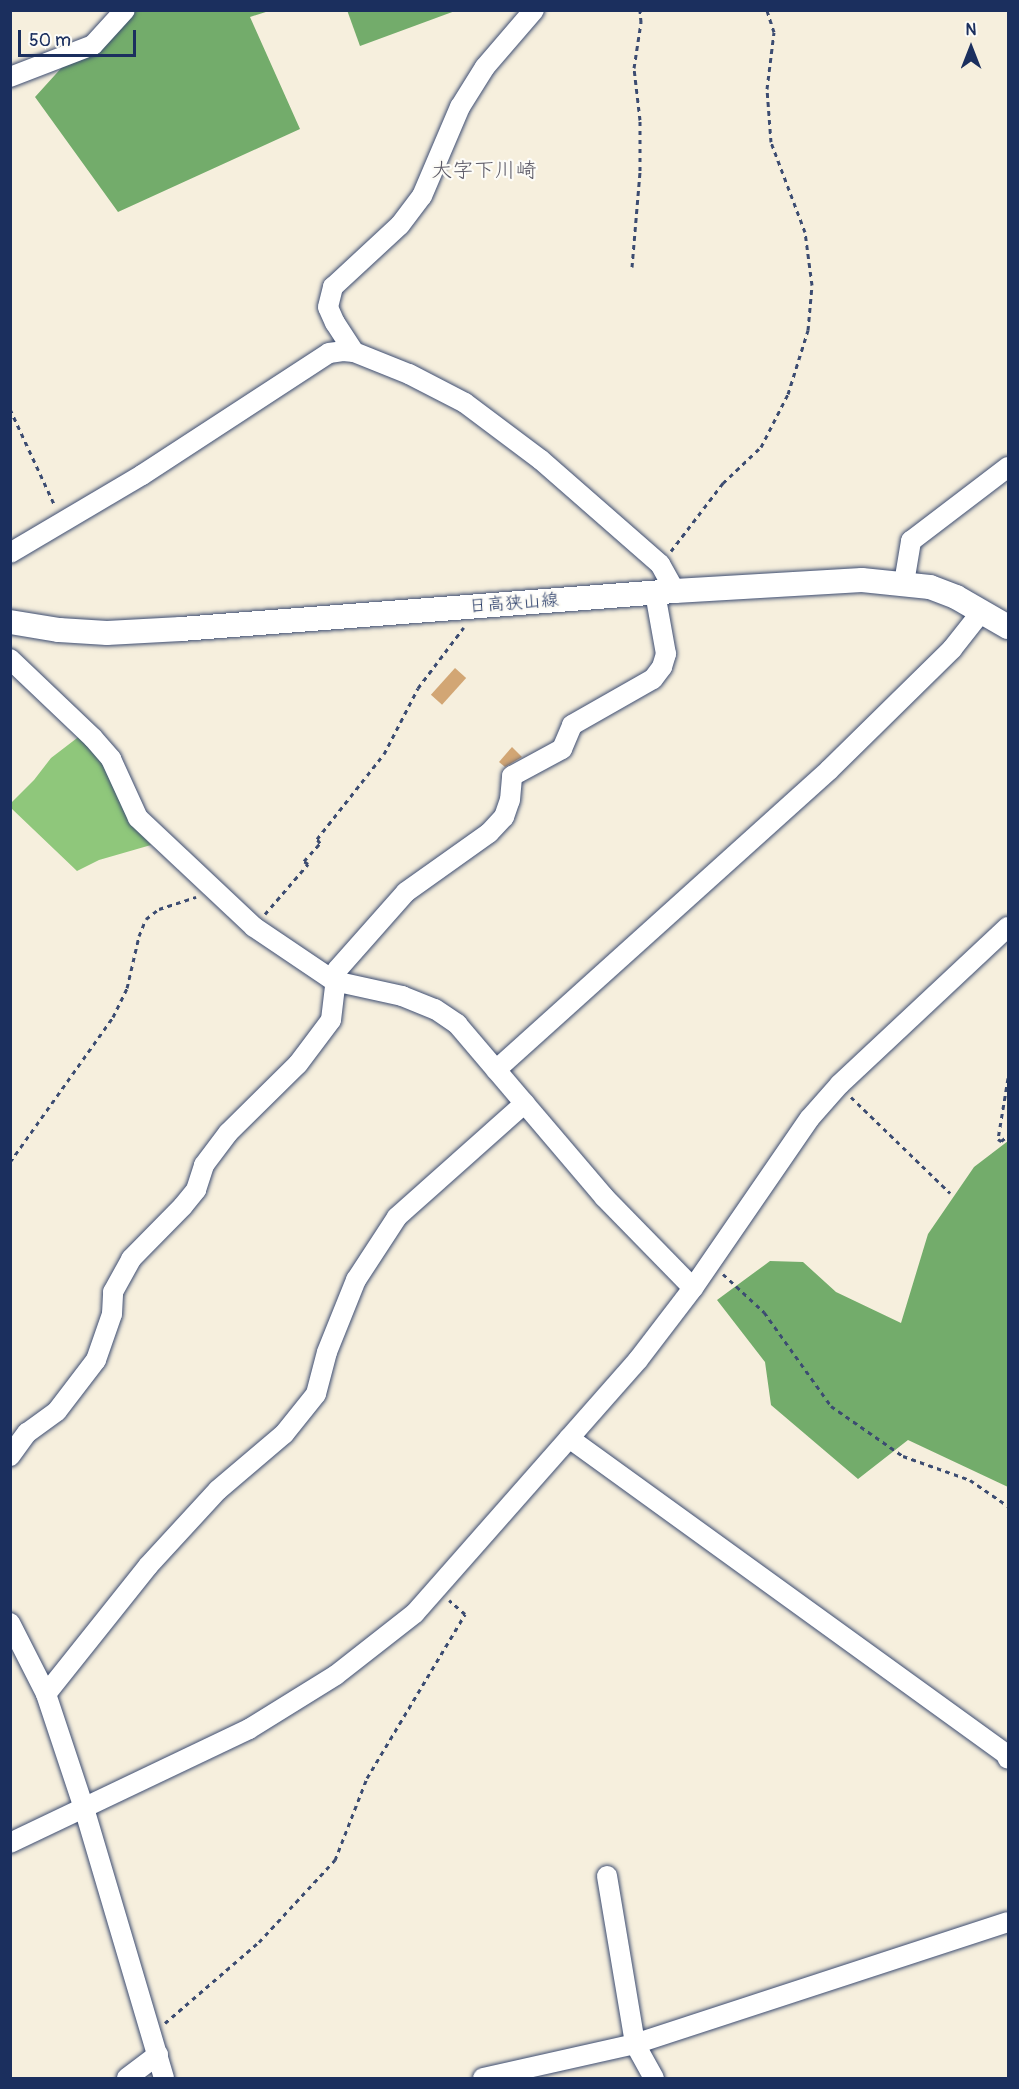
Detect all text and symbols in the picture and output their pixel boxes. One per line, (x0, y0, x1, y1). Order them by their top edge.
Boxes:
scale bar (21, 18, 140, 56)
north arrow (941, 18, 1001, 78)
text: N (966, 20, 976, 40)
text: 50 m (29, 29, 71, 52)
district label: 大字下川崎 (432, 158, 536, 184)
street label: 日高狭山線 (468, 590, 560, 618)

